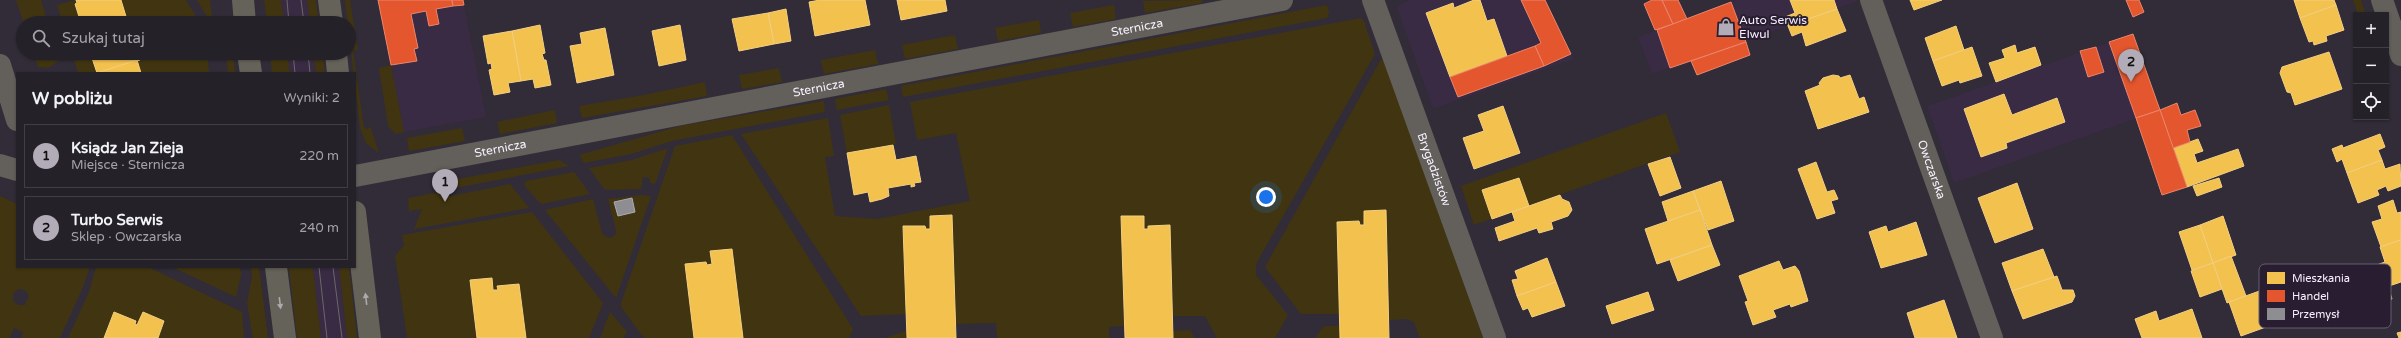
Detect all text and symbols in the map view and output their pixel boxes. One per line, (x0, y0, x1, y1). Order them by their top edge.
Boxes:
map controls (2353, 12, 2389, 120)
button: + (2353, 12, 2389, 48)
place label: Auto Serwis Elwul (1739, 13, 1807, 41)
search box (16, 16, 356, 60)
street label: Sternicza (1110, 16, 1164, 39)
shop icon: Auto Serwis Elwul (1716, 17, 1736, 37)
icon: search (30, 27, 52, 49)
text: Szukaj tutaj (62, 29, 145, 47)
button: − (2353, 48, 2389, 84)
pin: 2 (2118, 49, 2144, 82)
street label: Sternicza (792, 76, 846, 100)
button: locate (2353, 84, 2389, 120)
text: W pobliżu (32, 88, 113, 109)
text: Wyniki: 2 (284, 90, 340, 106)
street label: Brygadzistów (1414, 131, 1454, 208)
street label: Sternicza (473, 137, 528, 160)
street label: Owczarska (1915, 138, 1949, 201)
text: Ksiądz Jan Zieja (71, 139, 184, 157)
text: 1 (42, 148, 50, 164)
text: 220 m (299, 148, 339, 164)
text: Miejsce · Sternicza (71, 157, 185, 173)
pin: 1 (432, 169, 458, 202)
your location (1256, 187, 1276, 207)
text: Turbo Serwis (71, 211, 163, 229)
text: 2 (42, 220, 50, 236)
text: 240 m (299, 220, 339, 236)
text: Sklep · Owczarska (71, 229, 182, 245)
legend (2259, 264, 2391, 328)
text: Mieszkania (2292, 272, 2350, 285)
text: Handel (2292, 290, 2329, 303)
one-way arrow (362, 293, 369, 305)
one-way arrow (277, 296, 283, 309)
text: Przemysł (2292, 308, 2339, 321)

